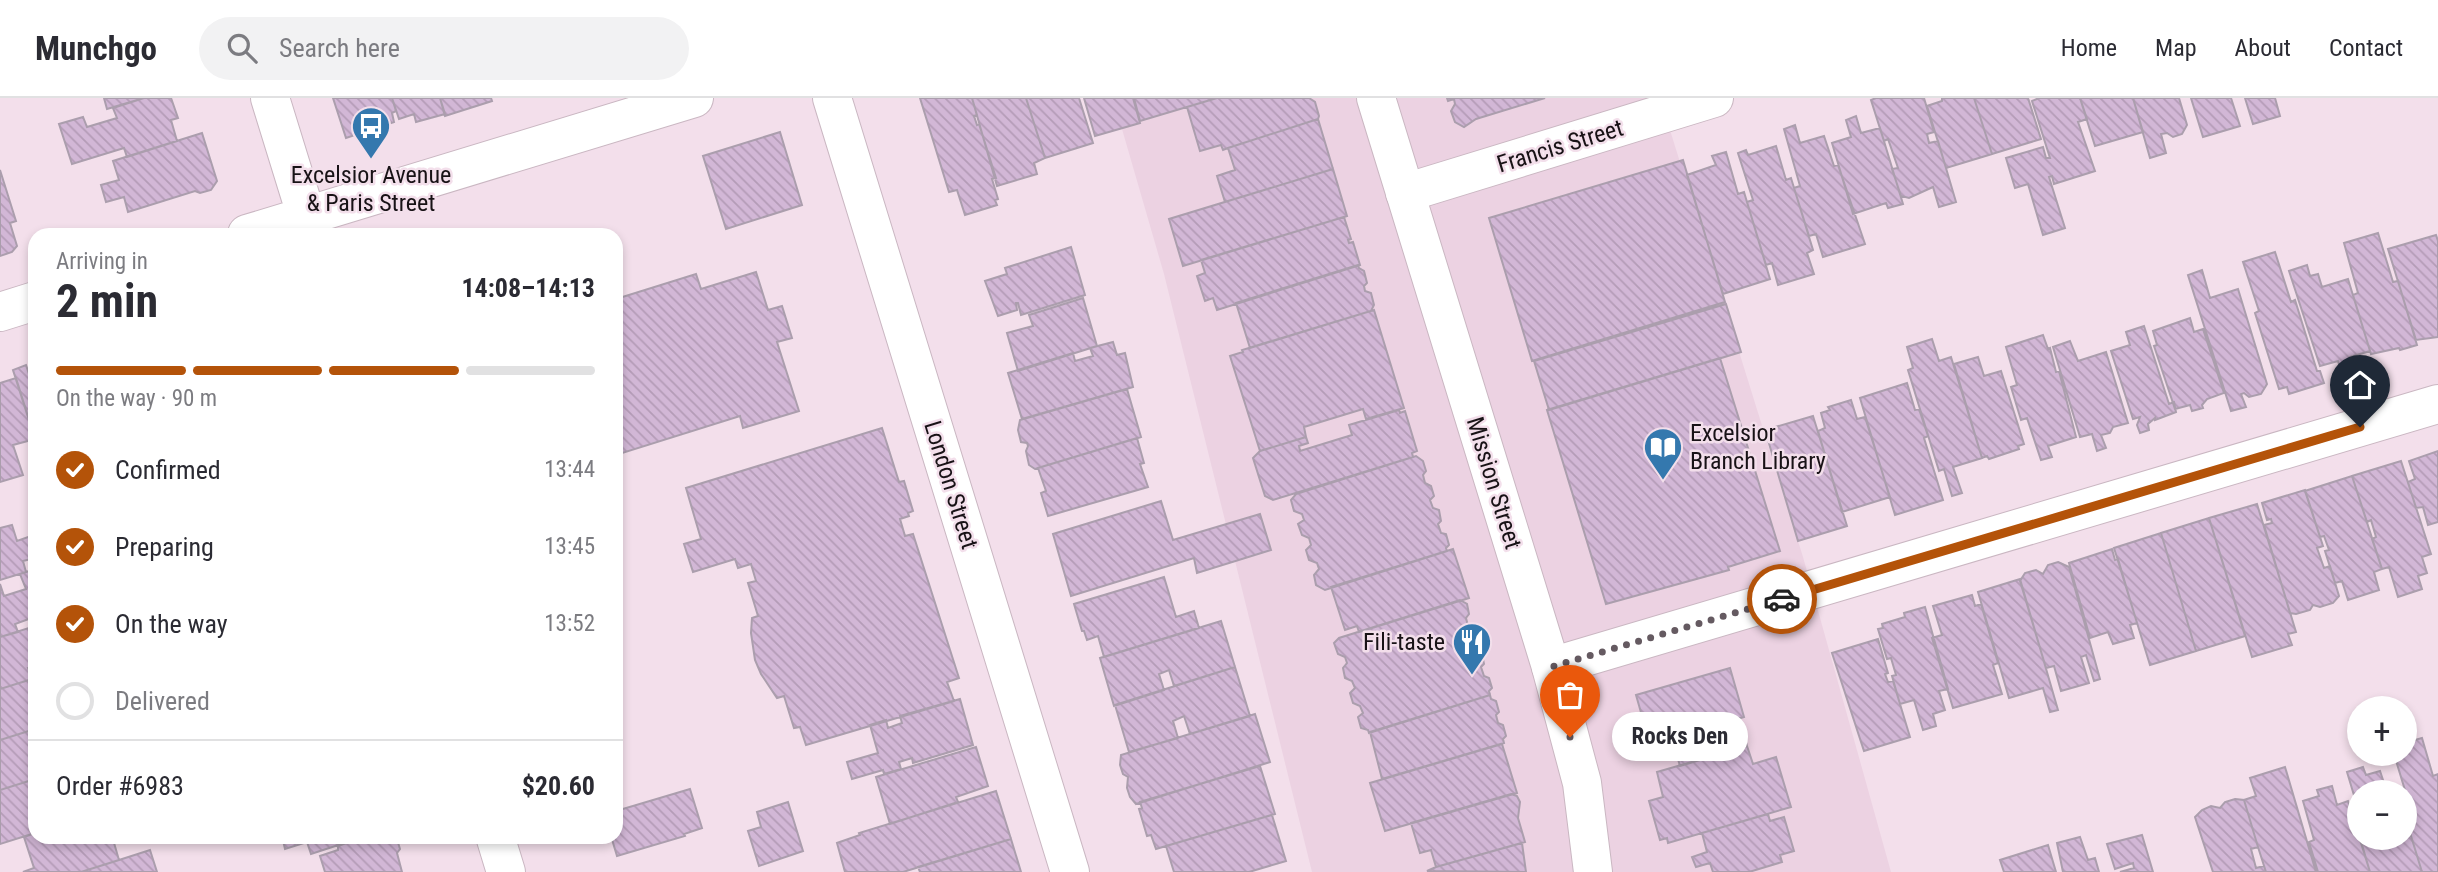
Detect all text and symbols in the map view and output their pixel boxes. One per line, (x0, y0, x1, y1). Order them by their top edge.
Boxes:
search box (199, 17, 689, 80)
text: Munchgo (35, 29, 157, 68)
icon: search (223, 29, 261, 67)
text: Search here (279, 33, 400, 63)
text: Home (2061, 34, 2117, 62)
text: Map (2155, 34, 2197, 62)
text: About (2235, 34, 2291, 62)
text: Contact (2329, 34, 2403, 62)
bus stop icon: Excelsior Avenue & Paris Street (350, 105, 392, 160)
street label: Francis Street (1494, 114, 1626, 178)
place label: Excelsior Avenue & Paris Street (291, 161, 451, 217)
text: Arriving in (56, 248, 148, 275)
text: 14:08–14:13 (461, 273, 595, 303)
text: 2 min (56, 274, 158, 328)
pin (2330, 355, 2390, 427)
icon: home (2341, 366, 2379, 404)
text: On the way · 90 m (56, 385, 217, 412)
street label: Mission Street (1461, 414, 1527, 552)
street label: London Street (918, 418, 984, 552)
place label: Excelsior Branch Library (1690, 419, 1826, 475)
library icon: Excelsior Branch Library (1642, 426, 1684, 481)
icon: check (56, 451, 94, 489)
text: Confirmed (115, 455, 221, 485)
text: 13:44 (544, 456, 595, 483)
icon: check (56, 528, 94, 566)
text: Preparing (115, 532, 214, 562)
text: 13:45 (544, 533, 595, 560)
courier (1747, 564, 1817, 634)
icon: car (1763, 580, 1801, 618)
icon: check (56, 605, 94, 643)
text: On the way (115, 609, 228, 639)
text: 13:52 (544, 610, 595, 637)
restaurant icon: Fili-taste (1451, 621, 1493, 676)
place label: Fili-taste (1363, 628, 1445, 656)
pin (1540, 665, 1600, 737)
icon: bag (1551, 676, 1589, 714)
text: Delivered (115, 686, 210, 716)
map controls (2347, 696, 2417, 850)
button: + (2347, 696, 2417, 766)
callout: Rocks Den (1612, 712, 1748, 762)
text: Rocks Den (1632, 723, 1728, 750)
text: Order #6983 (56, 771, 184, 801)
text: $20.60 (522, 771, 595, 801)
button: − (2347, 780, 2417, 850)

